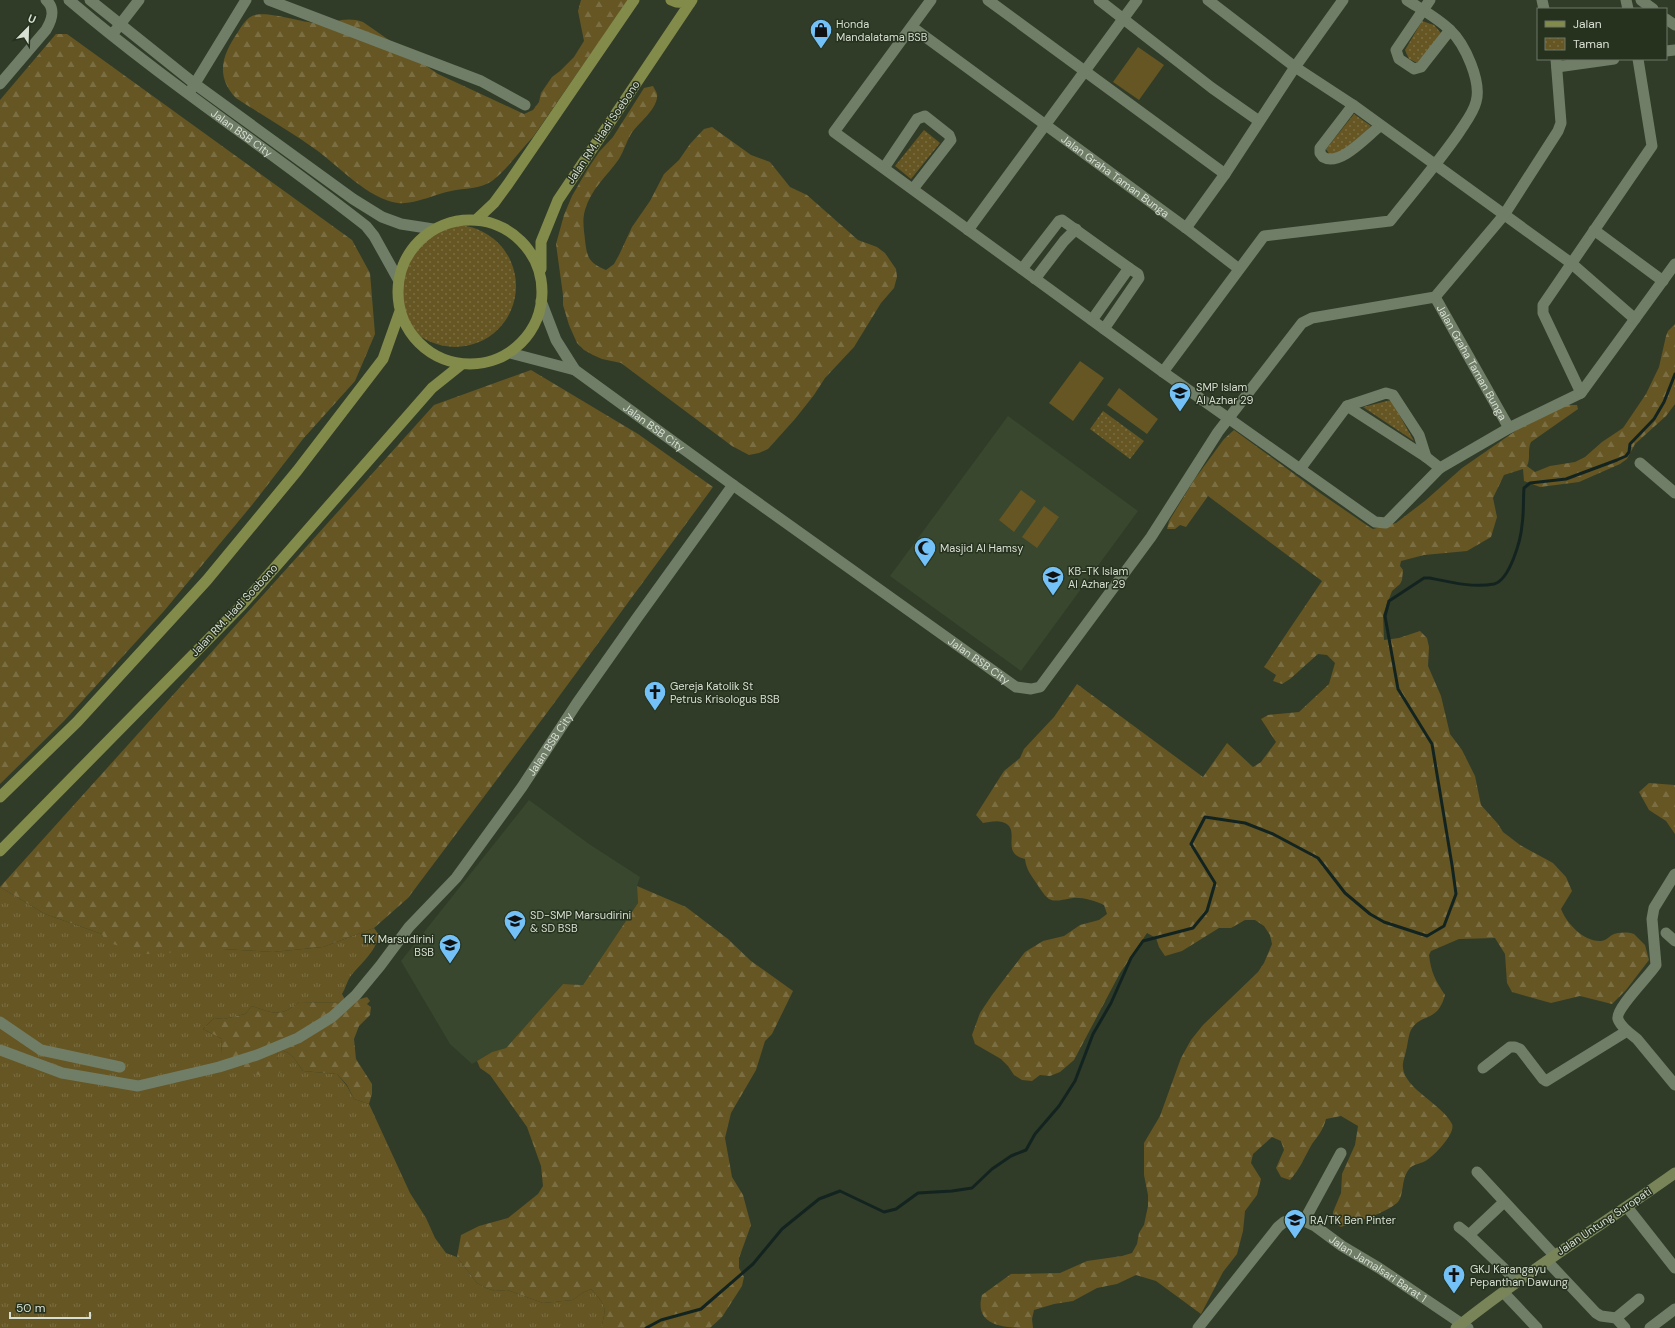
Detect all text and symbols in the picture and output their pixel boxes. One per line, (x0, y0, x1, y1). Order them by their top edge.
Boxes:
north arrow (8, 8, 48, 48)
legend (1537, 8, 1667, 60)
text: U (26, 11, 38, 27)
text: Jalan (1573, 16, 1602, 32)
shop icon: Honda Mandalatama BSB (808, 17, 834, 50)
place label: Honda Mandalatama BSB (836, 17, 928, 44)
text: Taman (1573, 36, 1610, 52)
street label: Jalan RM. Hadi Soebono (563, 78, 643, 186)
street label: Jalan BSB City (208, 106, 275, 160)
street label: Jalan Graha Taman Bunga (1058, 132, 1172, 220)
street label: Jalan Graha Taman Bunga (1434, 302, 1510, 423)
school or university icon: SMP Islam Al Azhar 29 (1167, 380, 1193, 413)
place label: SMP Islam Al Azhar 29 (1196, 380, 1254, 407)
street label: Jalan BSB City (620, 400, 688, 455)
mosque icon: Masjid Al Hamsy (912, 535, 938, 568)
place label: Masjid Al Hamsy (940, 541, 1023, 555)
street label: Jalan RM. Hadi Soebono (187, 561, 281, 659)
school or university icon: KB-TK Islam Al Azhar 29 (1040, 564, 1066, 597)
place label: KB-TK Islam Al Azhar 29 (1068, 564, 1129, 591)
street label: Jalan BSB City (945, 634, 1013, 687)
church icon: Gereja Katolik St Petrus Krisologus BSB (642, 679, 668, 712)
place label: Gereja Katolik St Petrus Krisologus BSB (670, 679, 780, 706)
street label: Jalan BSB City (524, 710, 576, 778)
school or university icon: SD-SMP Marsudirini & SD BSB (502, 908, 528, 941)
place label: SD-SMP Marsudirini & SD BSB (530, 908, 631, 935)
place label: TK Marsudirini BSB (362, 932, 434, 959)
school or university icon: TK Marsudirini BSB (437, 932, 463, 965)
street label: Jalan Untung Suropati (1554, 1184, 1654, 1258)
school or university icon: RA/TK Ben Pinter (1282, 1207, 1308, 1240)
place label: RA/TK Ben Pinter (1310, 1213, 1396, 1227)
street label: Jalan Jamalsari Barat 1 (1326, 1232, 1430, 1305)
church icon: GKJ Karangayu Pepanthan Dawung (1441, 1262, 1467, 1295)
place label: GKJ Karangayu Pepanthan Dawung (1470, 1262, 1568, 1289)
scale bar (10, 1294, 90, 1320)
text: 50 m (16, 1300, 45, 1316)

